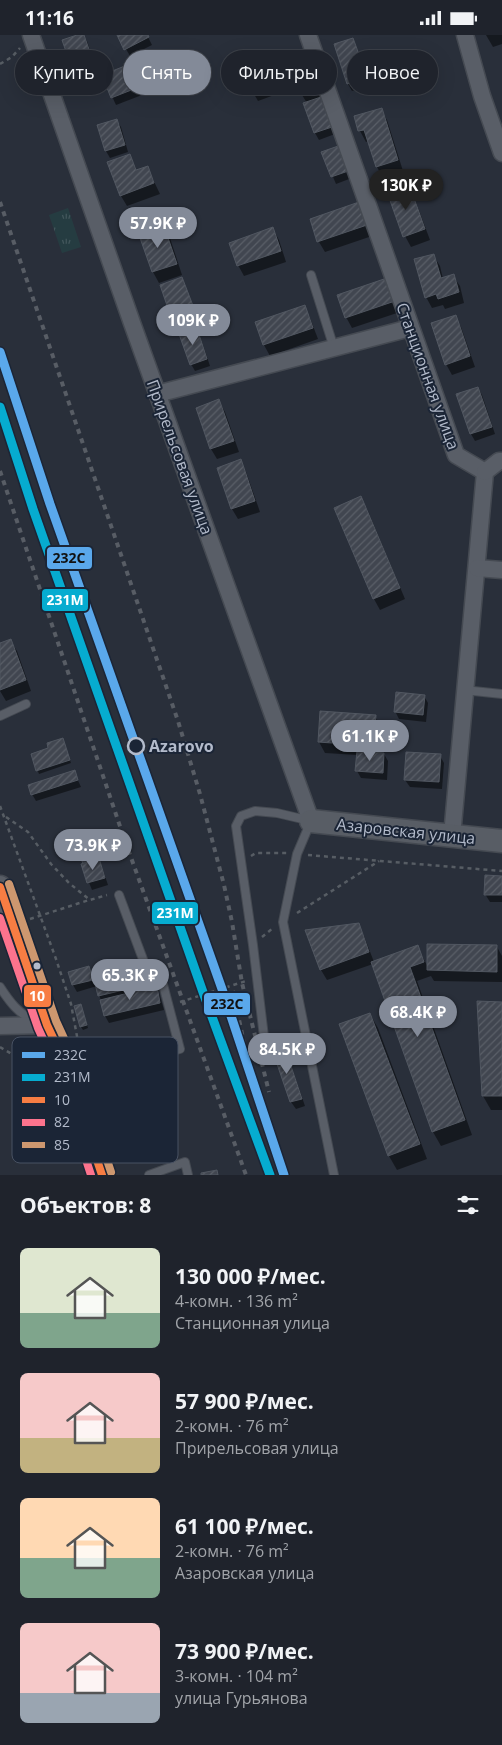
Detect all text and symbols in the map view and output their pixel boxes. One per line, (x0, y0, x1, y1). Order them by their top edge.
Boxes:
text: 11:16 (25, 5, 74, 31)
chip: Купить (15, 50, 113, 95)
chip: Снять (123, 50, 211, 95)
chip: Фильтры (221, 50, 337, 95)
chip: Новое (347, 50, 438, 95)
pin: 130K ₽ (365, 169, 447, 211)
text: 130K ₽ (380, 174, 432, 196)
pin: 57.9K ₽ (112, 207, 204, 249)
text: 57.9K ₽ (130, 212, 186, 234)
street label: Станционная улица (391, 299, 465, 453)
pin: 109K ₽ (152, 303, 234, 346)
text: 109K ₽ (167, 309, 219, 331)
street label: Прирельсовая улица (142, 376, 218, 538)
line badge: 232C (46, 546, 93, 570)
text: 232C (53, 548, 86, 567)
line badge: 231М (41, 588, 89, 612)
text: 231М (46, 590, 84, 609)
pin: 61.1K ₽ (324, 719, 416, 762)
text: 61.1K ₽ (342, 725, 398, 747)
place label: Azarovo (149, 735, 214, 757)
marker: Azarovo (127, 737, 145, 755)
street label: Азаровская улица (336, 813, 476, 849)
pin: 73.9K ₽ (47, 829, 139, 871)
text: 73.9K ₽ (65, 834, 121, 856)
line badge: 231М (151, 901, 199, 925)
text: 231М (156, 903, 194, 922)
pin: 65.3K ₽ (84, 959, 176, 1001)
unlabelled marker (32, 961, 42, 971)
text: 65.3K ₽ (102, 964, 158, 986)
line badge: 10 (23, 984, 52, 1008)
text: 10 (29, 986, 45, 1005)
line badge: 232C (203, 992, 251, 1016)
text: 232C (211, 994, 244, 1013)
pin: 68.4K ₽ (372, 995, 464, 1038)
text: 68.4K ₽ (390, 1001, 446, 1023)
pin: 84.5K ₽ (241, 1033, 333, 1075)
legend (12, 1037, 178, 1163)
text: 84.5K ₽ (259, 1038, 315, 1060)
text: 232C (54, 1045, 87, 1064)
text: 231М (54, 1067, 91, 1086)
text: 10 (54, 1090, 70, 1109)
text: 82 (54, 1112, 70, 1131)
text: 85 (54, 1135, 70, 1154)
text: Объектов: 8 (20, 1191, 151, 1219)
icon: filters (454, 1191, 482, 1219)
text: 130 000 ₽/мес. (175, 1262, 326, 1290)
icon: home (60, 1268, 120, 1328)
text: 4-комн. · 136 m² (175, 1290, 298, 1312)
text: Станционная улица (175, 1312, 330, 1334)
text: 57 900 ₽/мес. (175, 1387, 314, 1415)
icon: home (60, 1393, 120, 1453)
text: 2-комн. · 76 m² (175, 1415, 289, 1437)
text: Прирельсовая улица (175, 1437, 339, 1459)
text: 61 100 ₽/мес. (175, 1512, 314, 1540)
icon: home (60, 1518, 120, 1578)
text: 2-комн. · 76 m² (175, 1540, 289, 1562)
text: Азаровская улица (175, 1562, 314, 1584)
text: 73 900 ₽/мес. (175, 1637, 314, 1665)
icon: home (60, 1643, 120, 1703)
text: 3-комн. · 104 m² (175, 1665, 298, 1687)
text: улица Гурьянова (175, 1687, 308, 1709)

